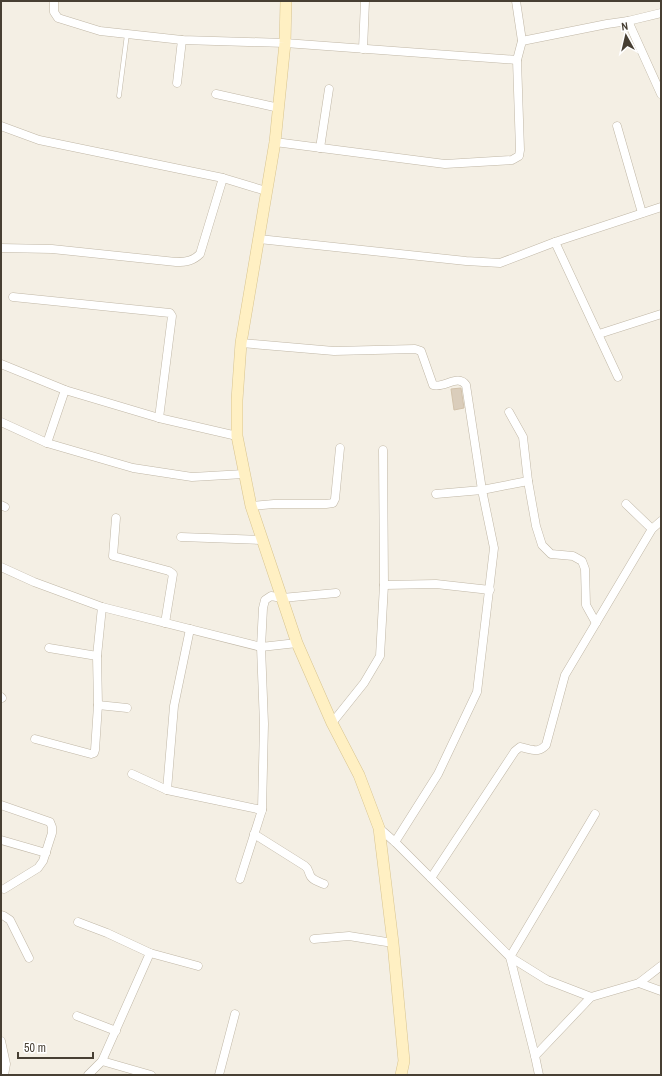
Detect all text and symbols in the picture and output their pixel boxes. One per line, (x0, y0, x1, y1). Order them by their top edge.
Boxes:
north arrow (606, 16, 646, 56)
text: N (620, 19, 629, 33)
scale bar (18, 1034, 93, 1060)
text: 50 m (24, 1040, 46, 1056)

